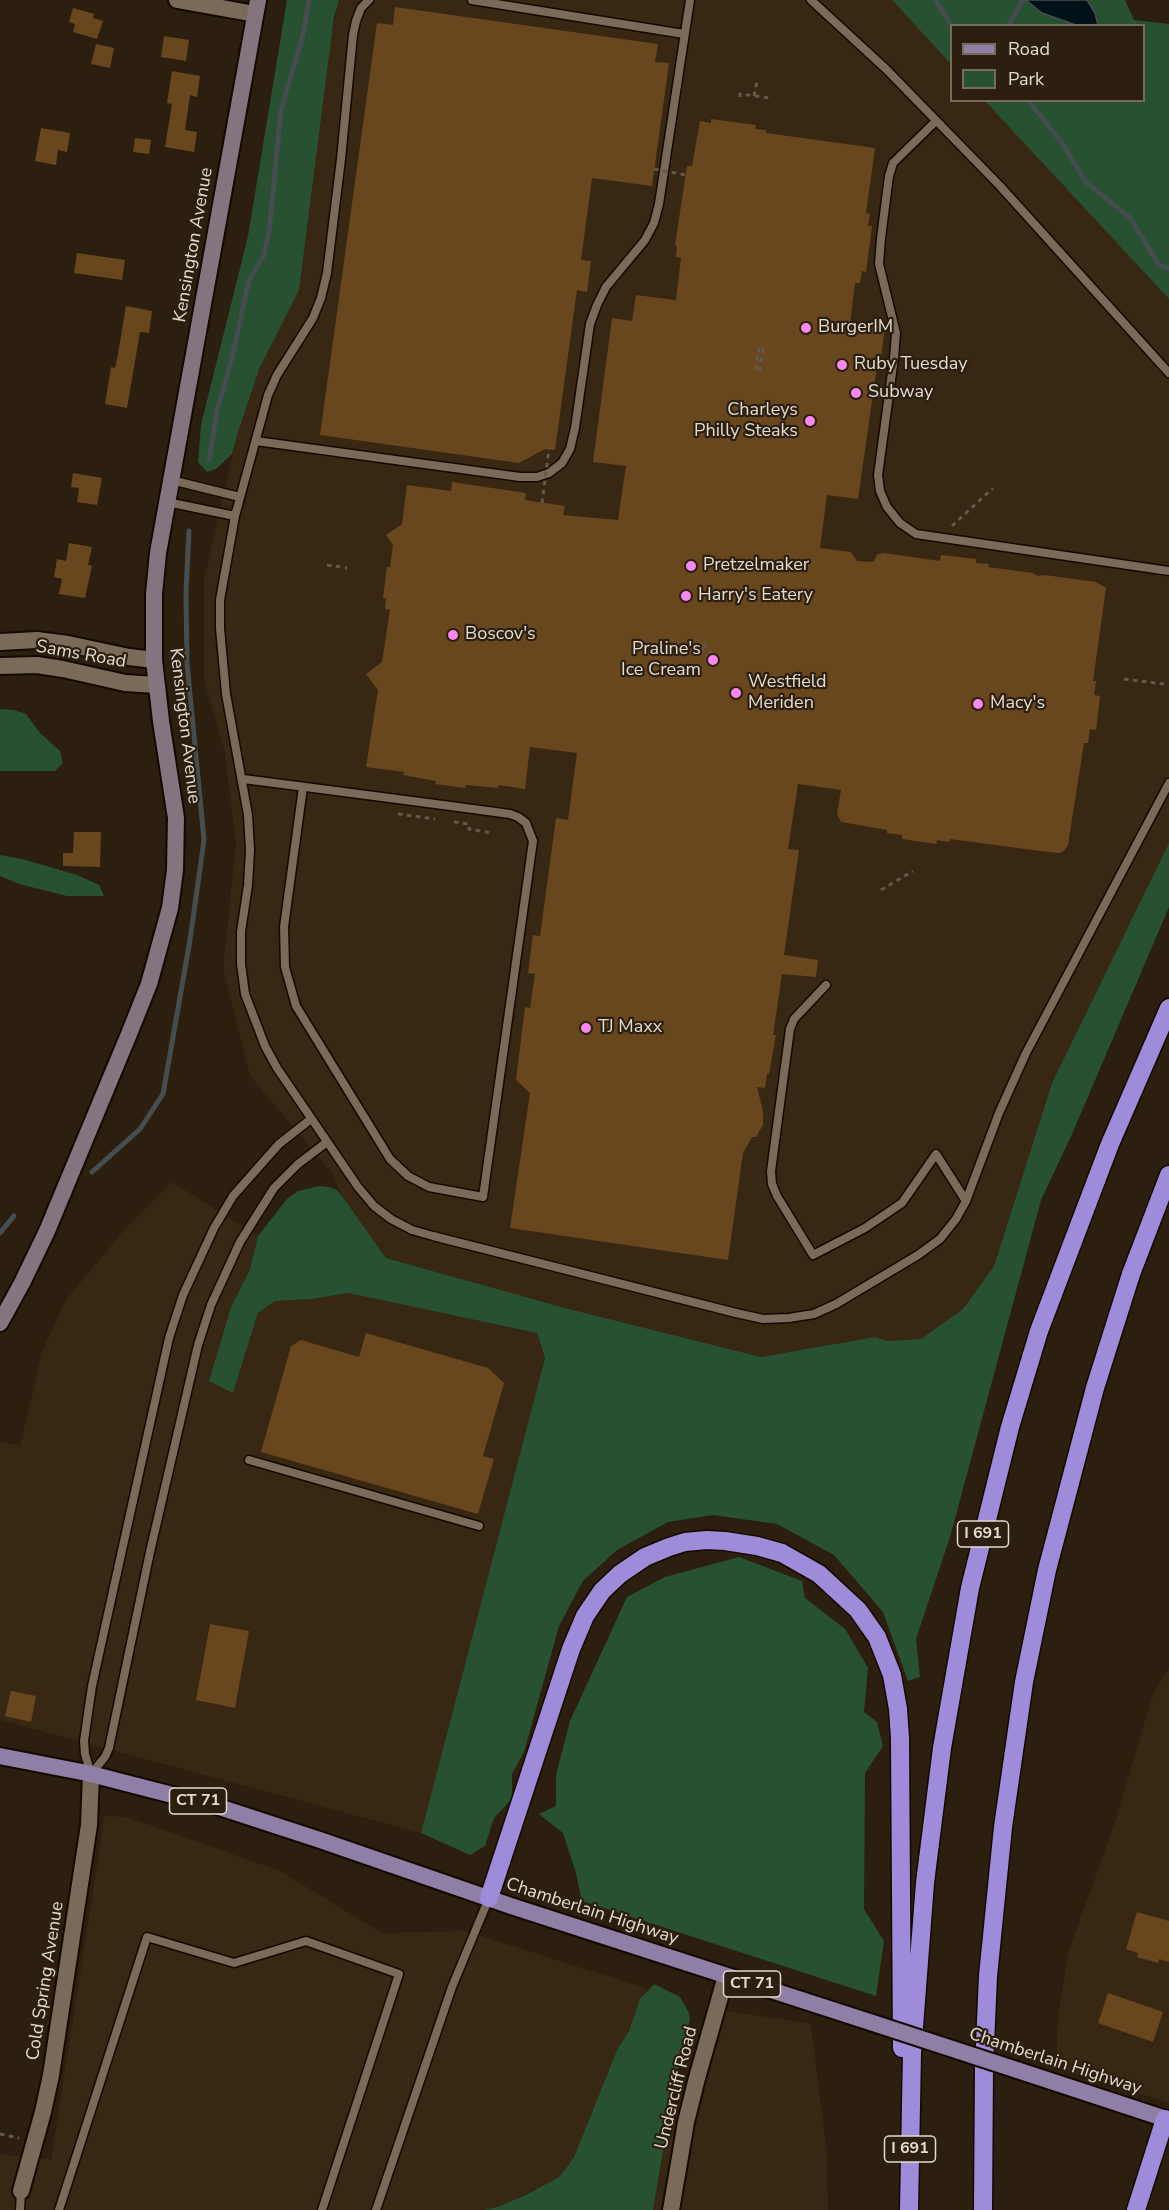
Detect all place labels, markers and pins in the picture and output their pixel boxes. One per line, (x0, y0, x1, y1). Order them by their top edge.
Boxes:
place label: BurgerIM (818, 317, 893, 339)
marker: BurgerIM (799, 321, 813, 335)
place label: Ruby Tuesday (854, 354, 967, 376)
marker: Ruby Tuesday (835, 358, 849, 372)
place label: Subway (868, 382, 933, 404)
marker: Subway (849, 386, 863, 400)
place label: Charleys Philly Steaks (694, 400, 798, 442)
marker: Charleys Philly Steaks (803, 414, 817, 428)
place label: Pretzelmaker (703, 555, 809, 577)
marker: Pretzelmaker (684, 559, 698, 573)
place label: Harry's Eatery (698, 585, 813, 607)
marker: Harry's Eatery (679, 589, 693, 603)
place label: Boscov's (465, 624, 536, 646)
marker: Boscov's (446, 628, 460, 642)
place label: Praline's Ice Cream (621, 639, 701, 682)
marker: Praline's Ice Cream (706, 653, 720, 667)
place label: Westfield Meriden (748, 672, 827, 714)
marker: Westfield Meriden (729, 686, 743, 700)
place label: Macy's (990, 693, 1045, 715)
marker: Macy's (971, 697, 985, 711)
place label: TJ Maxx (598, 1017, 662, 1039)
marker: TJ Maxx (579, 1021, 593, 1035)

